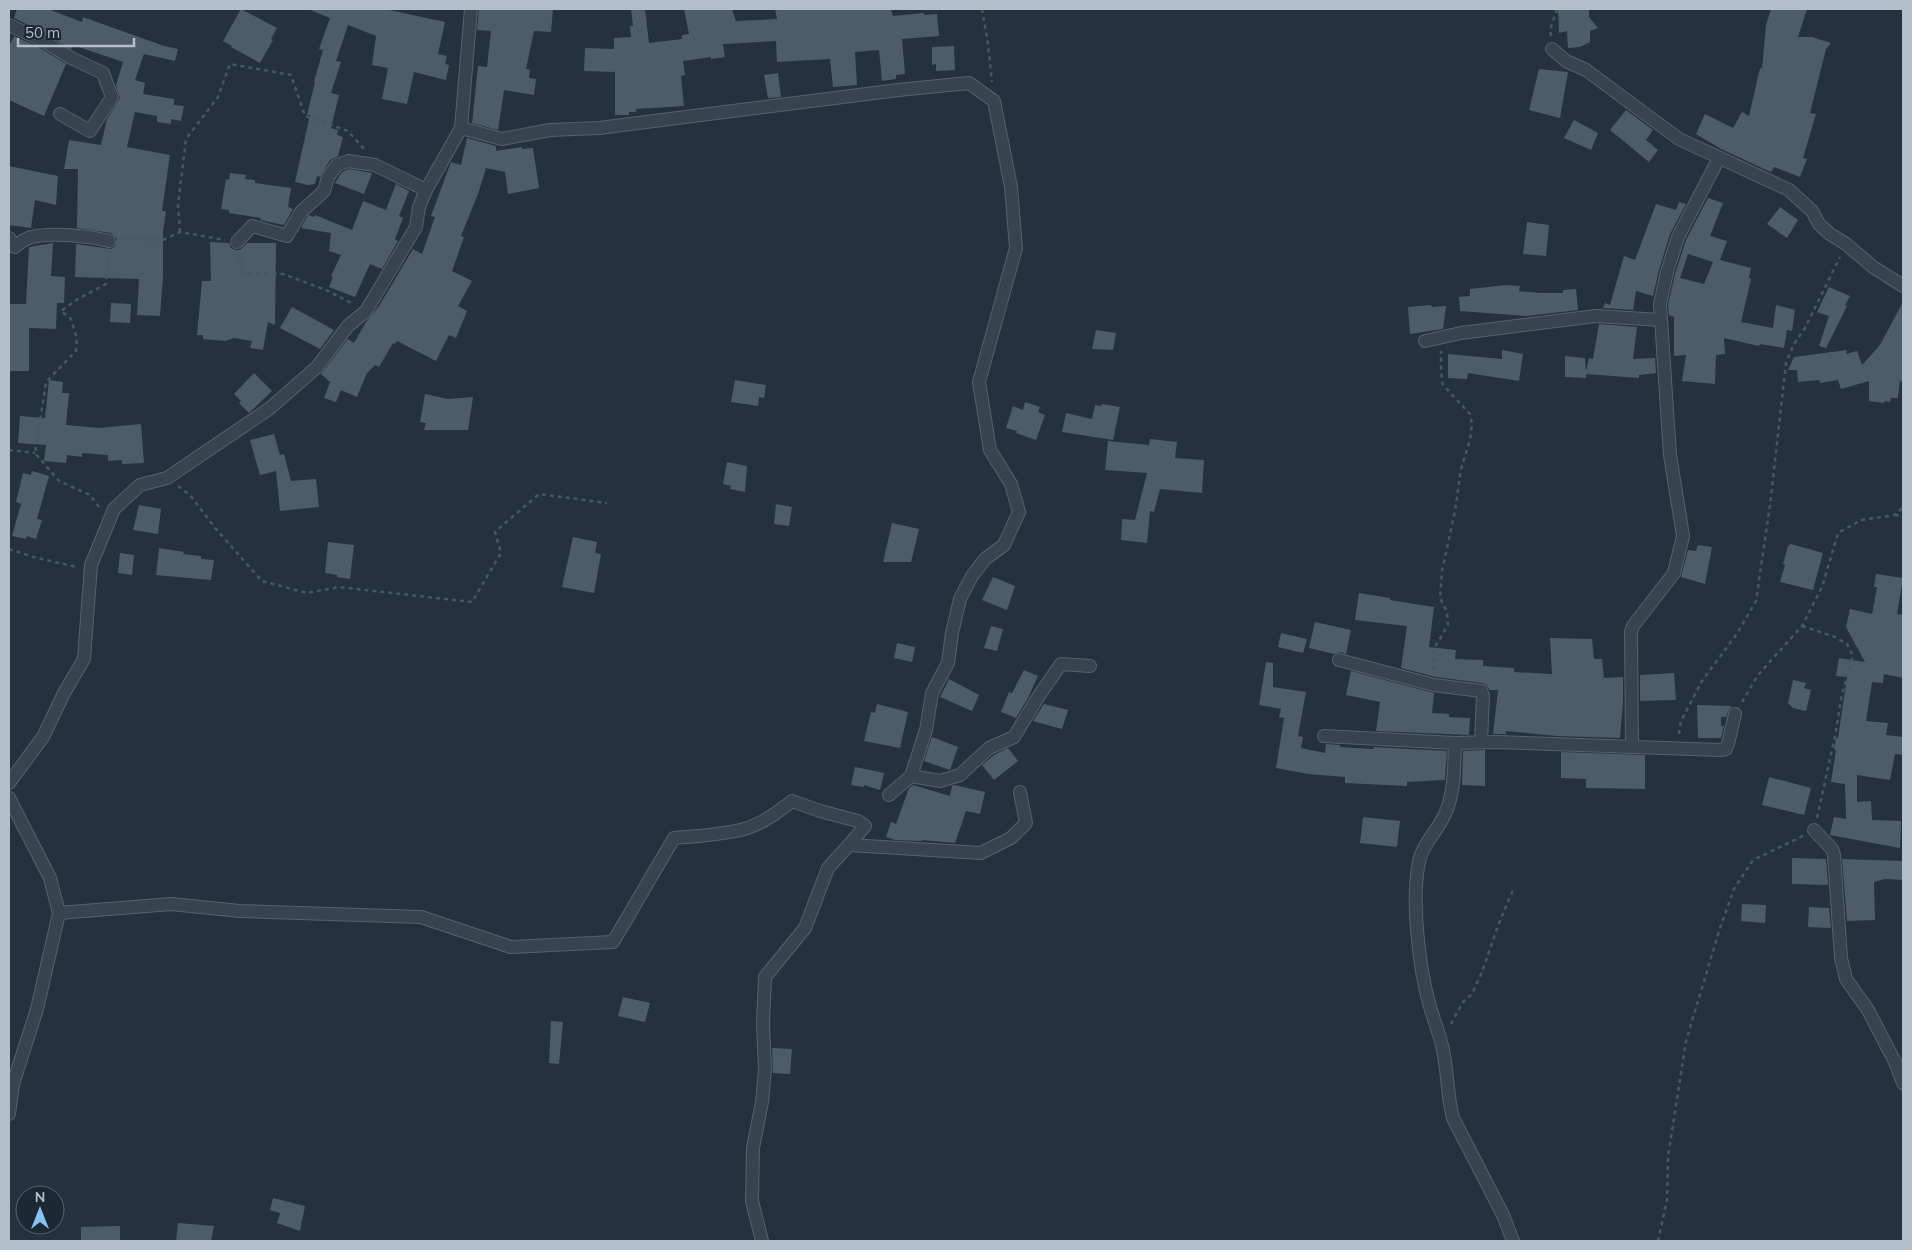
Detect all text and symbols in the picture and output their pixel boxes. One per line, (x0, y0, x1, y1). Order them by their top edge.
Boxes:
scale bar (18, 15, 134, 47)
text: 50 m (25, 23, 60, 42)
north arrow (15, 1185, 65, 1235)
text: N (35, 1188, 45, 1206)

